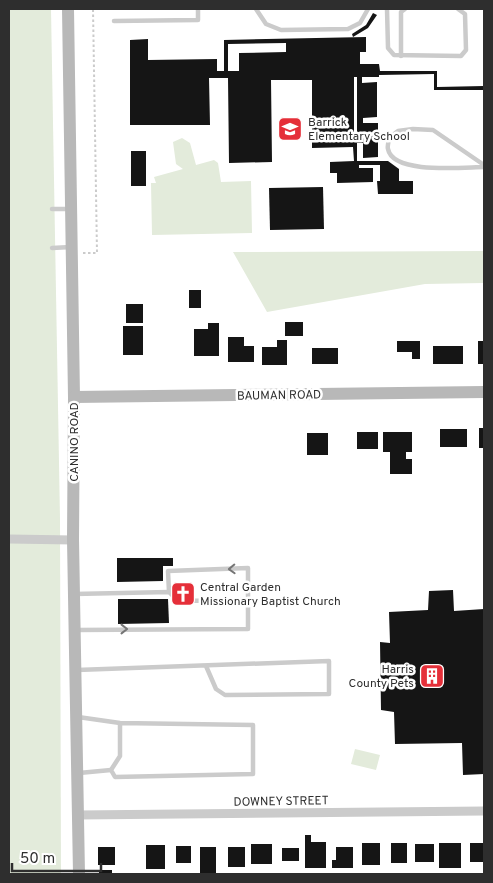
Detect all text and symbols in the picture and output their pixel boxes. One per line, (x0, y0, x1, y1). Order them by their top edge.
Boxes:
place label: Barrick Elementary School (308, 115, 410, 145)
school or university icon: Barrick Elementary School (277, 116, 303, 142)
street label: BAUMAN ROAD (237, 387, 321, 405)
street label: CANINO ROAD (67, 402, 83, 482)
one-way arrow (227, 563, 235, 574)
place label: Central Garden Missionary Baptist Church (200, 580, 341, 610)
church icon: Central Garden Missionary Baptist Church (170, 581, 196, 607)
one-way arrow (120, 624, 128, 634)
place label: Harris County Pets (349, 662, 414, 692)
building icon: Harris County Pets (419, 663, 445, 689)
street label: DOWNEY STREET (233, 793, 329, 811)
scale bar (12, 840, 101, 872)
text: 50 m (20, 850, 55, 869)

